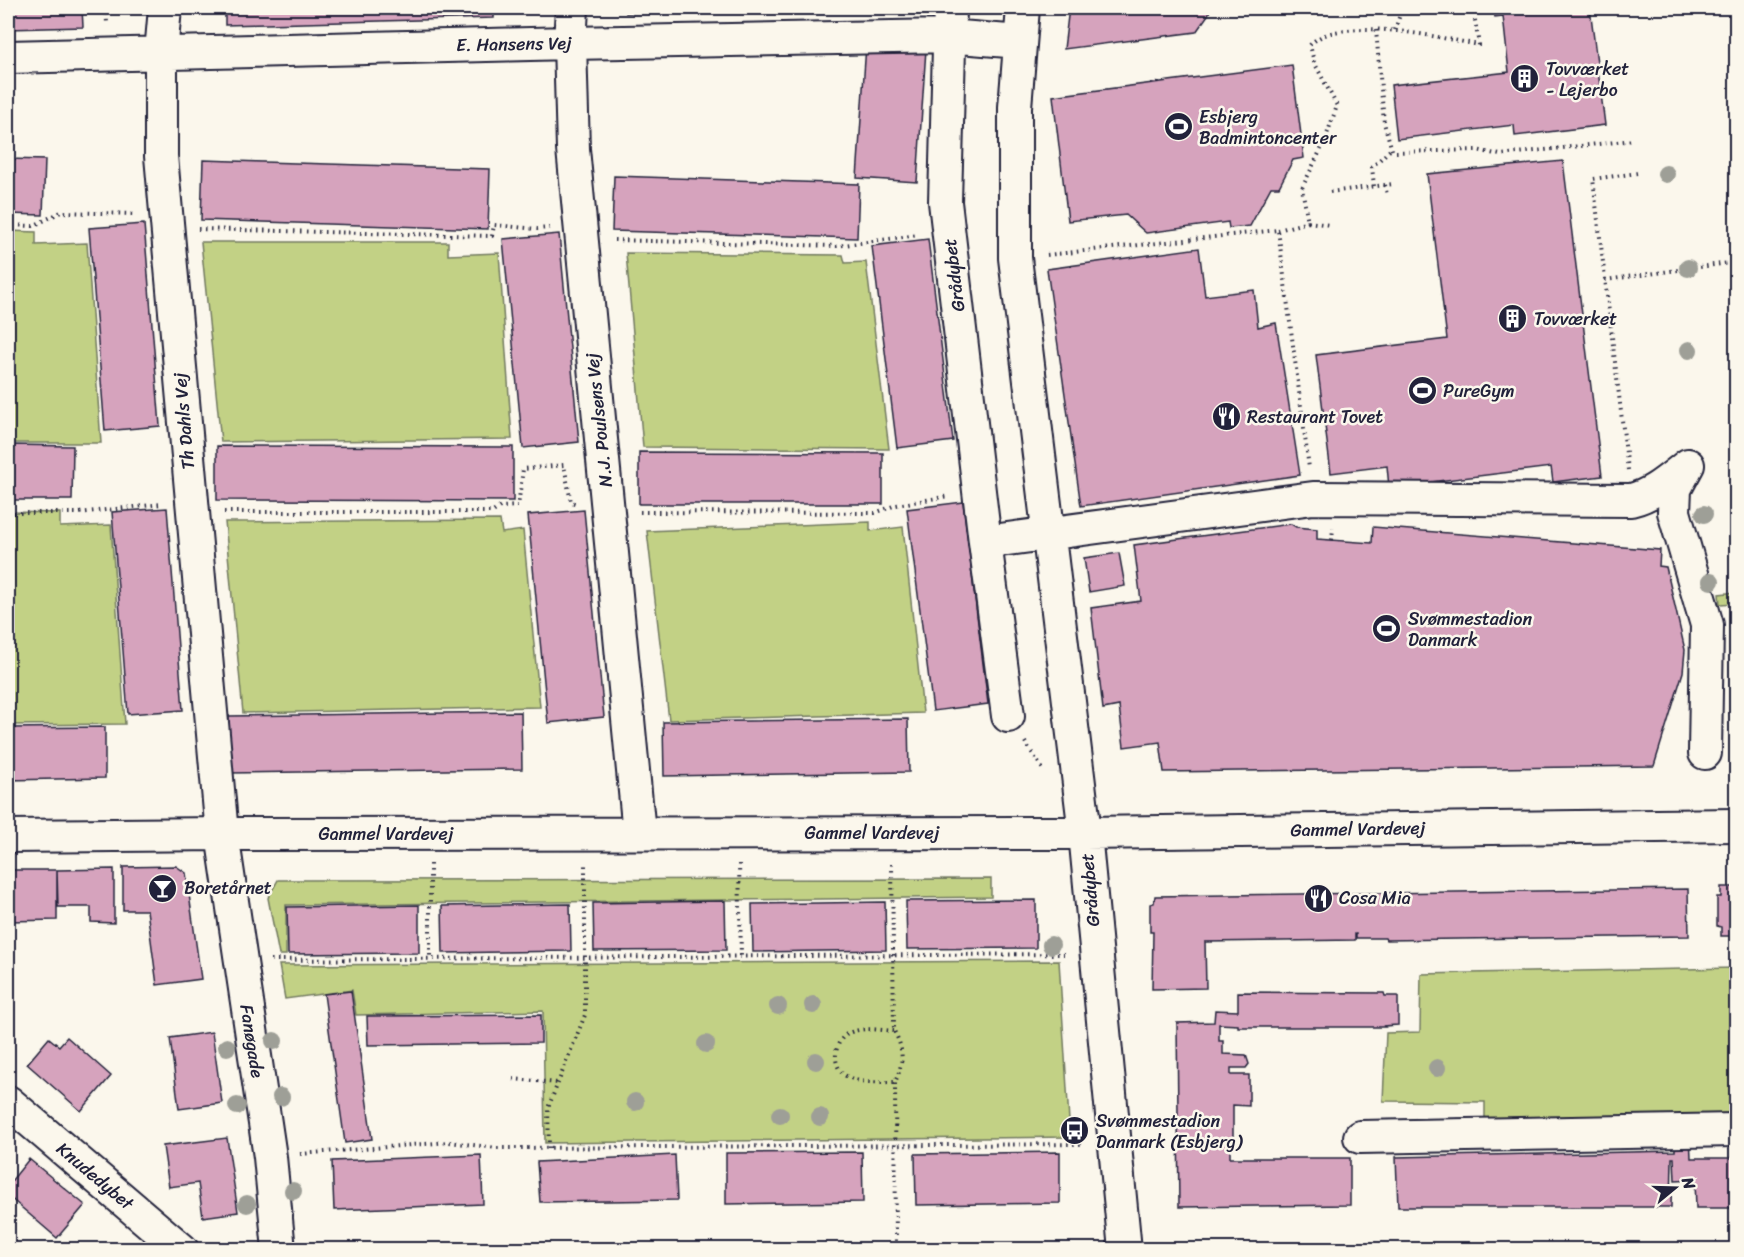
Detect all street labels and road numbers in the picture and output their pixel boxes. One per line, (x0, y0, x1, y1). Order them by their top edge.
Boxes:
street label: E. Hansens Vej (456, 27, 572, 61)
street label: Grådybet (934, 237, 974, 313)
street label: N.J. Poulsens Vej (576, 351, 622, 489)
street label: Th Dahls Vej (164, 371, 204, 471)
street label: Gammel Vardevej (1290, 812, 1426, 846)
street label: Gammel Vardevej (804, 817, 940, 849)
street label: Gammel Vardevej (318, 818, 454, 850)
street label: Grådybet (1071, 852, 1109, 928)
street label: Fanøgade (230, 1002, 274, 1080)
street label: Knudedybet (49, 1134, 142, 1219)

